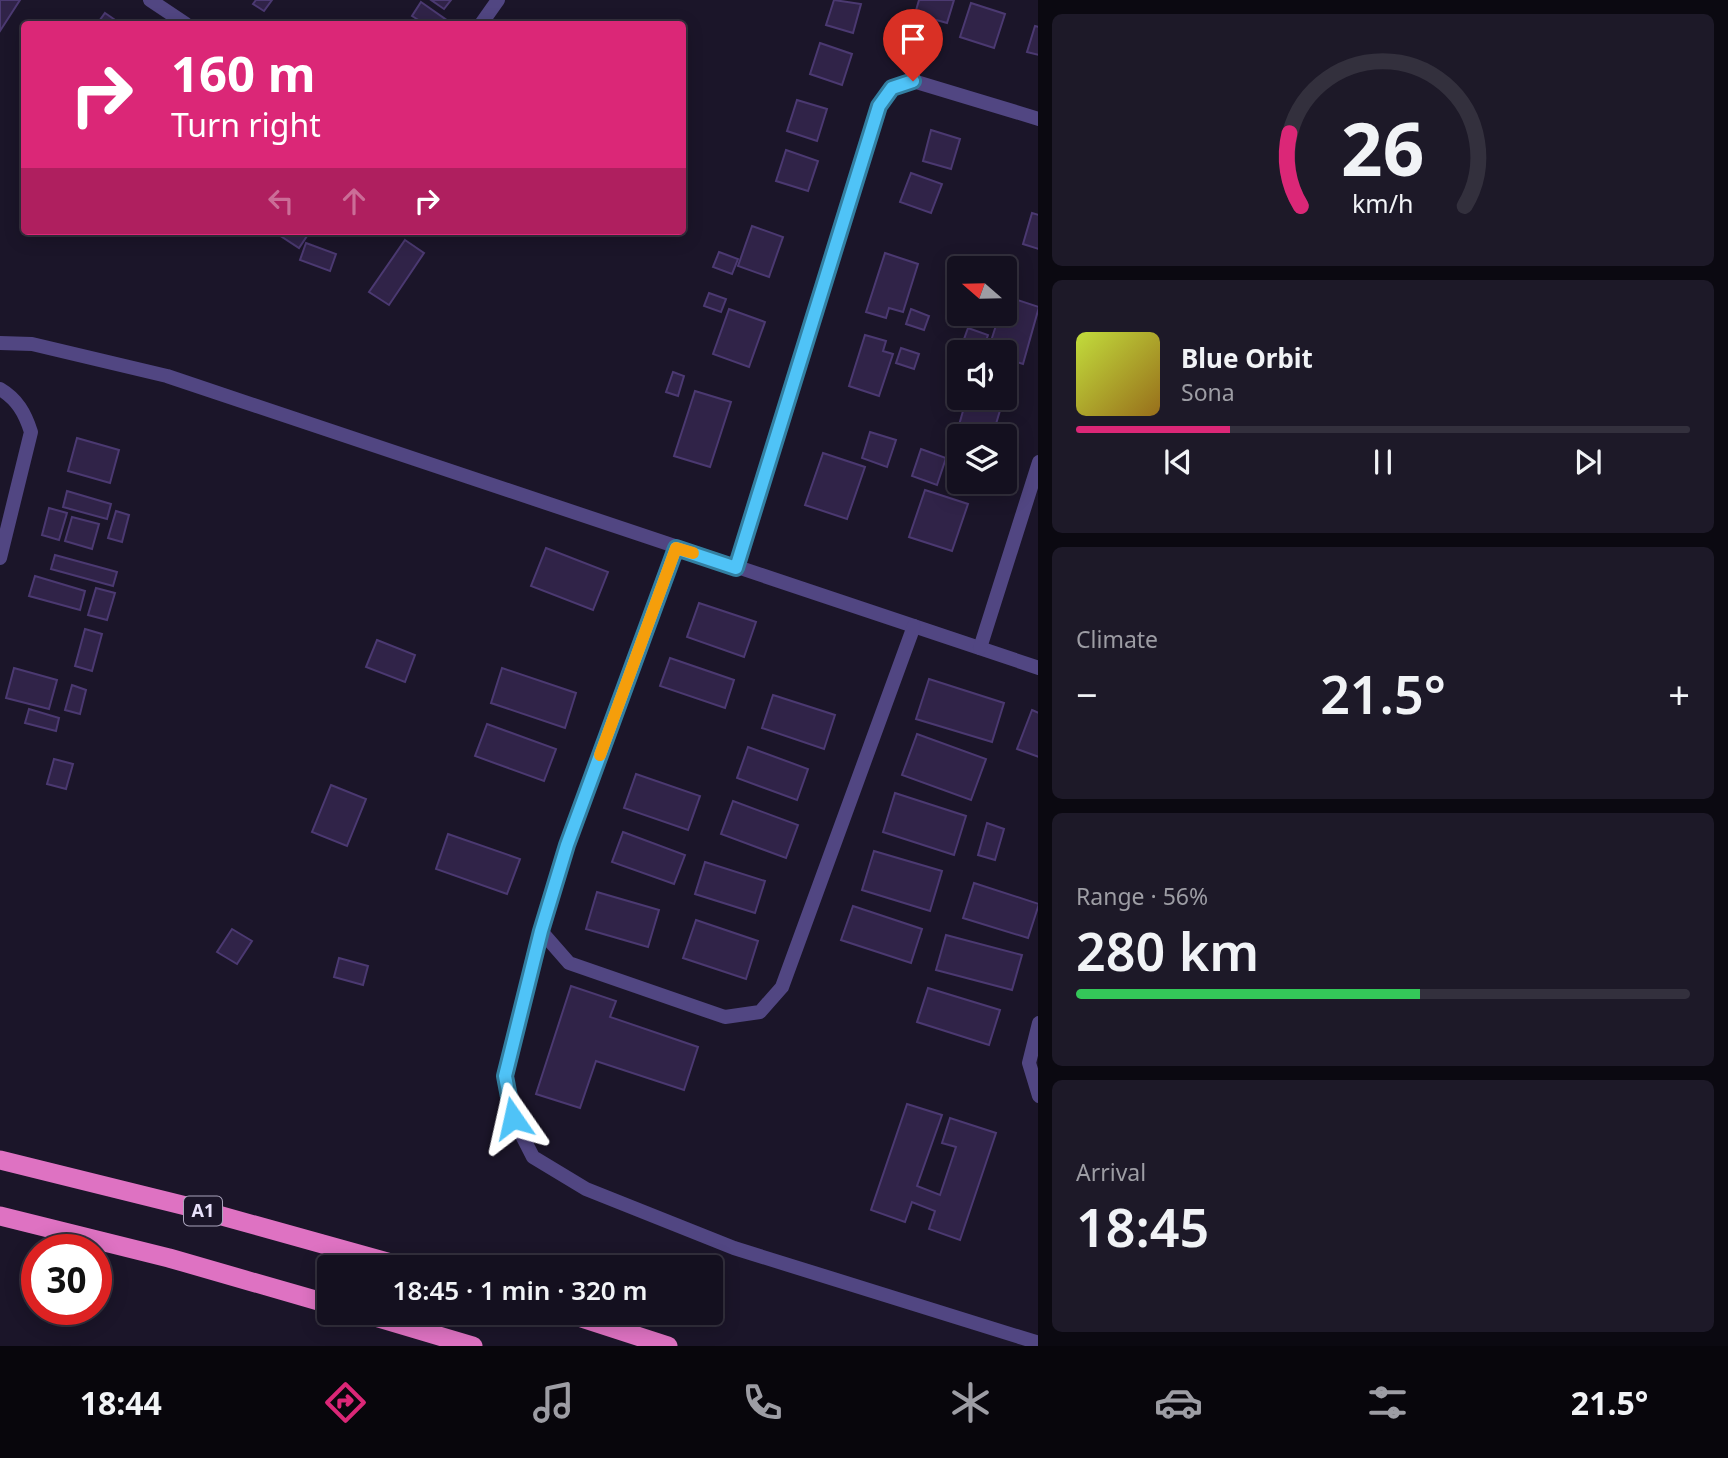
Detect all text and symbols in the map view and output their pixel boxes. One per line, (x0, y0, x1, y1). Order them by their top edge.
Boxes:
pin (883, 9, 943, 81)
icon: arrive (894, 20, 932, 58)
text: 160 m (171, 40, 316, 106)
icon: right (56, 49, 147, 140)
text: 26 (1341, 99, 1425, 198)
text: Turn right (171, 103, 321, 146)
icon: left (262, 182, 300, 220)
icon: ahead (335, 182, 373, 220)
icon: right (408, 182, 446, 220)
text: km/h (1352, 186, 1414, 220)
north arrow (947, 256, 1017, 326)
map controls (947, 256, 1017, 494)
button: sound (947, 340, 1017, 410)
text: Blue Orbit (1181, 340, 1313, 376)
text: Sona (1181, 376, 1235, 408)
button: layers (947, 424, 1017, 494)
icon: previous (1159, 443, 1197, 481)
icon: pause (1364, 443, 1402, 481)
icon: next (1569, 443, 1607, 481)
text: Climate (1076, 623, 1158, 655)
text: 21.5° (1320, 658, 1446, 729)
text: − (1076, 668, 1098, 720)
text: + (1668, 668, 1690, 720)
text: Range · 56% (1076, 880, 1208, 912)
text: 280 km (1076, 915, 1259, 986)
position arrow (476, 1081, 550, 1155)
text: Arrival (1076, 1156, 1146, 1188)
text: 18:45 (1076, 1191, 1209, 1262)
road number: A1 (184, 1196, 222, 1226)
speed limit sign: 30 (21, 1234, 112, 1325)
text: 18:45 · 1 min · 320 m (393, 1272, 647, 1308)
icon: directions (321, 1378, 370, 1427)
icon: music (529, 1378, 578, 1427)
icon: phone (738, 1378, 787, 1427)
icon: climate (946, 1378, 995, 1427)
icon: car (1154, 1378, 1203, 1427)
icon: filters (1363, 1378, 1412, 1427)
text: 18:44 (80, 1381, 162, 1424)
text: 21.5° (1571, 1381, 1648, 1424)

